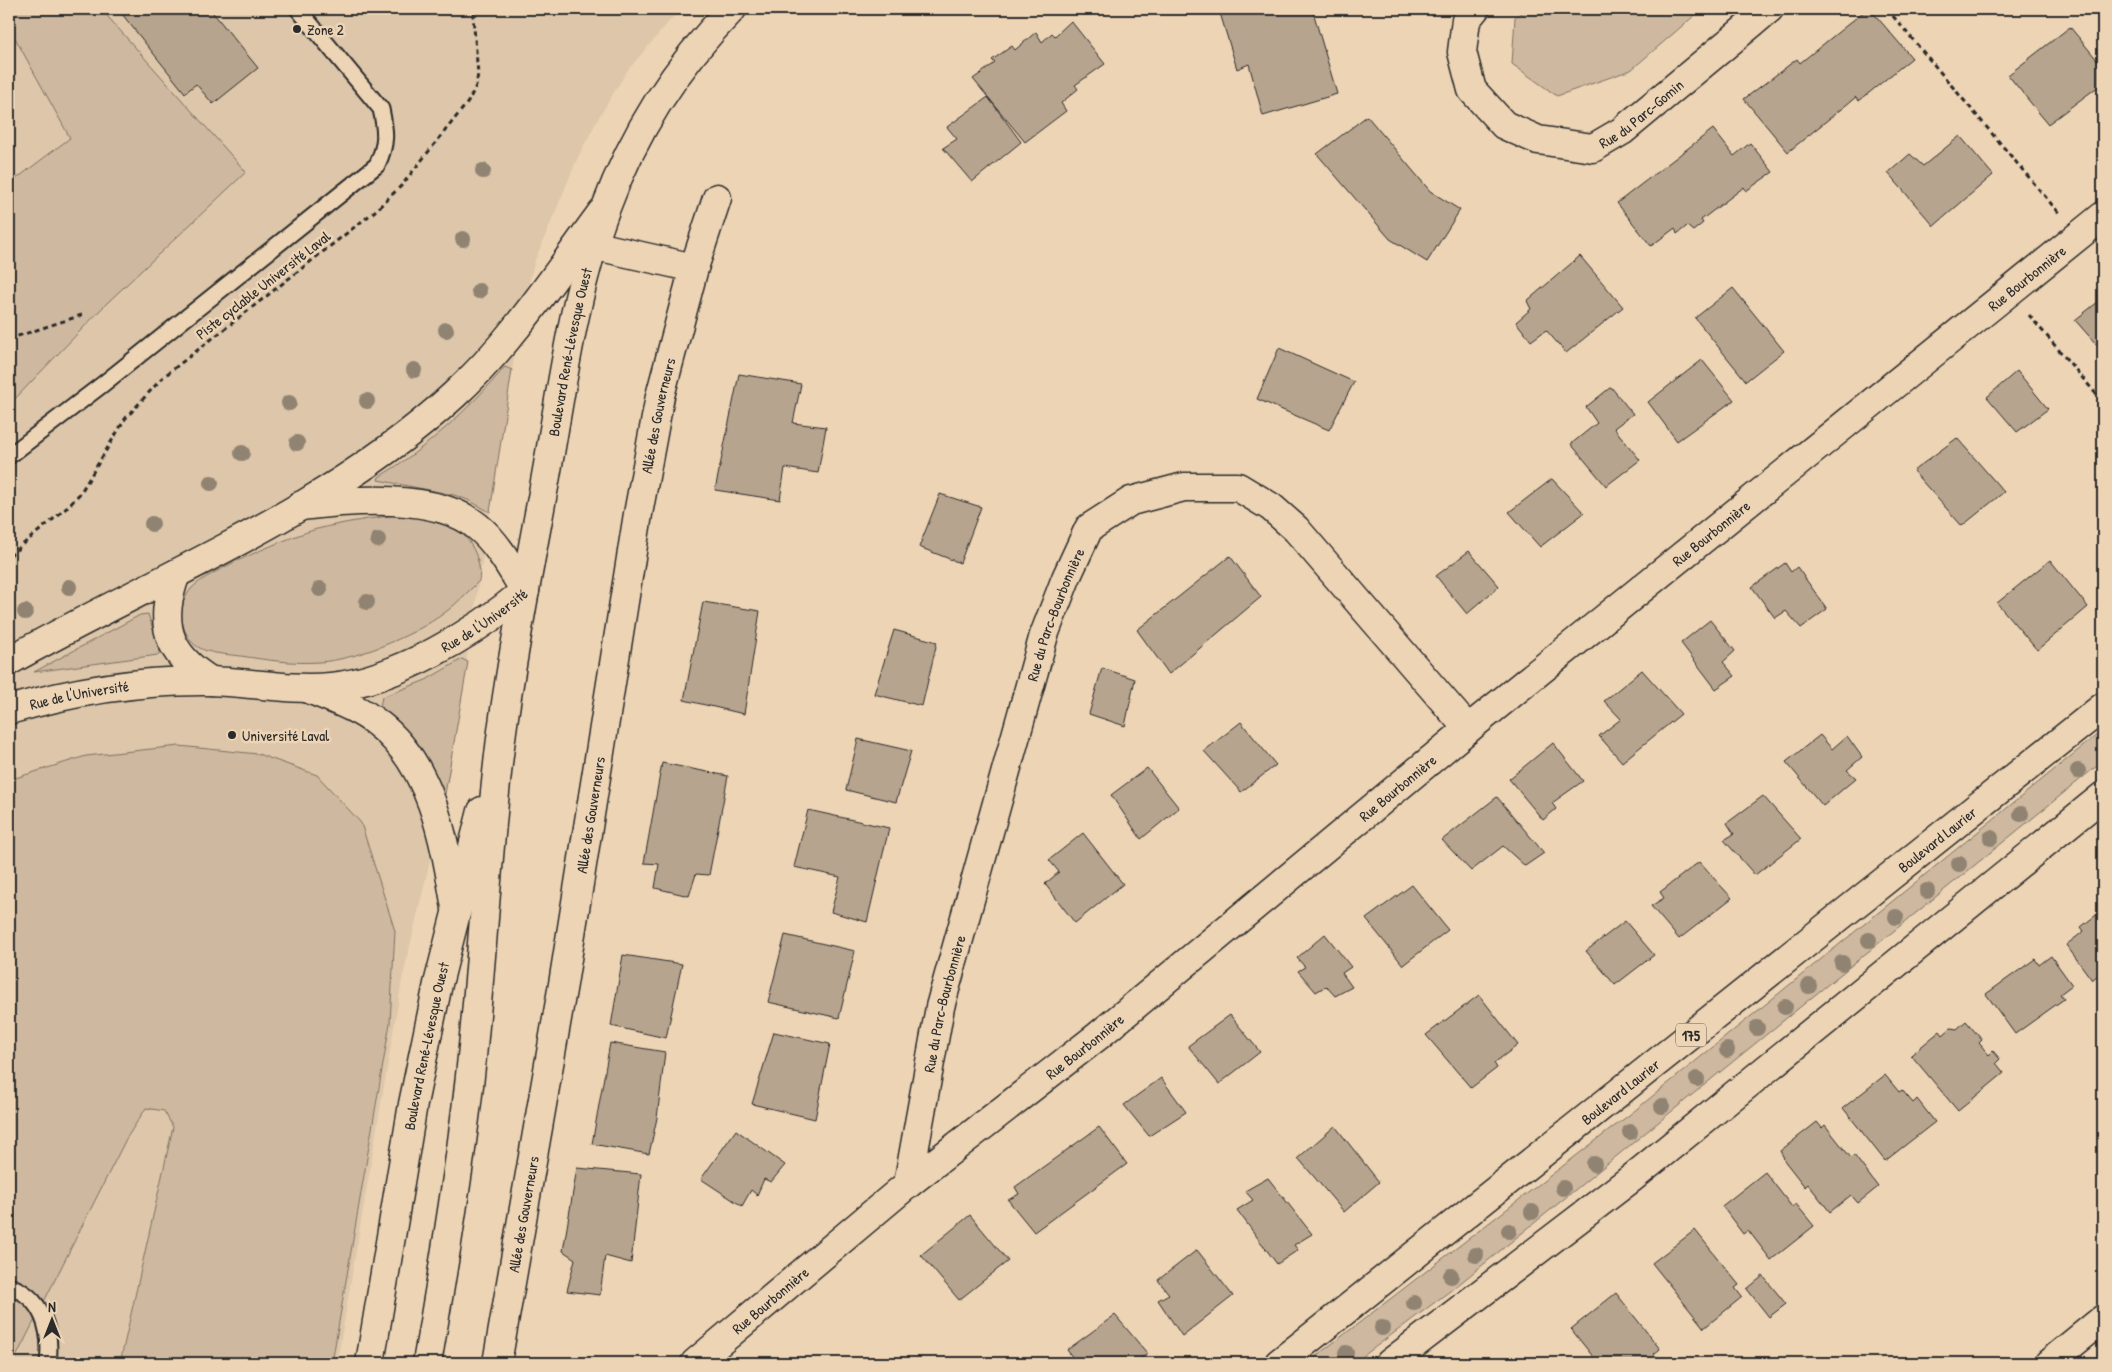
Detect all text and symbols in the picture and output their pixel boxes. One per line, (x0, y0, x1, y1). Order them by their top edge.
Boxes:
place label: Zone 2 (307, 19, 344, 40)
marker: Zone 2 (291, 23, 303, 35)
street label: Rue du Parc-Gomin (1595, 74, 1688, 153)
street label: Piste cyclable Université Laval (191, 226, 335, 344)
street label: Rue Bourbonnière (1983, 240, 2070, 316)
street label: Boulevard René-Lévesque Ouest (543, 264, 597, 438)
street label: Allée des Gouverneurs (635, 355, 680, 475)
street label: Rue Bourbonnière (1667, 495, 1754, 571)
street label: Rue du Parc-Bourbonnière (1021, 544, 1089, 684)
street label: Rue de l'Université (437, 583, 532, 657)
street label: Rue de l'Université (27, 675, 130, 714)
place label: Université Laval (242, 725, 329, 746)
marker: Université Laval (226, 729, 238, 741)
street label: Rue Bourbonnière (1354, 749, 1440, 826)
street label: Allée des Gouverneurs (570, 755, 610, 875)
street label: Boulevard Laurier (1893, 801, 1981, 877)
street label: Rue du Parc-Bourbonnière (918, 932, 970, 1074)
street label: Boulevard René-Lévesque Ouest (398, 959, 454, 1132)
street label: Rue Bourbonnière (1041, 1009, 1128, 1084)
road number: 175 (1676, 1024, 1706, 1046)
street label: Boulevard Laurier (1576, 1053, 1664, 1129)
street label: Allée des Gouverneurs (502, 1154, 543, 1274)
street label: Rue Bourbonnière (727, 1261, 813, 1338)
north arrow (28, 1294, 78, 1344)
text: N (48, 1297, 56, 1316)

